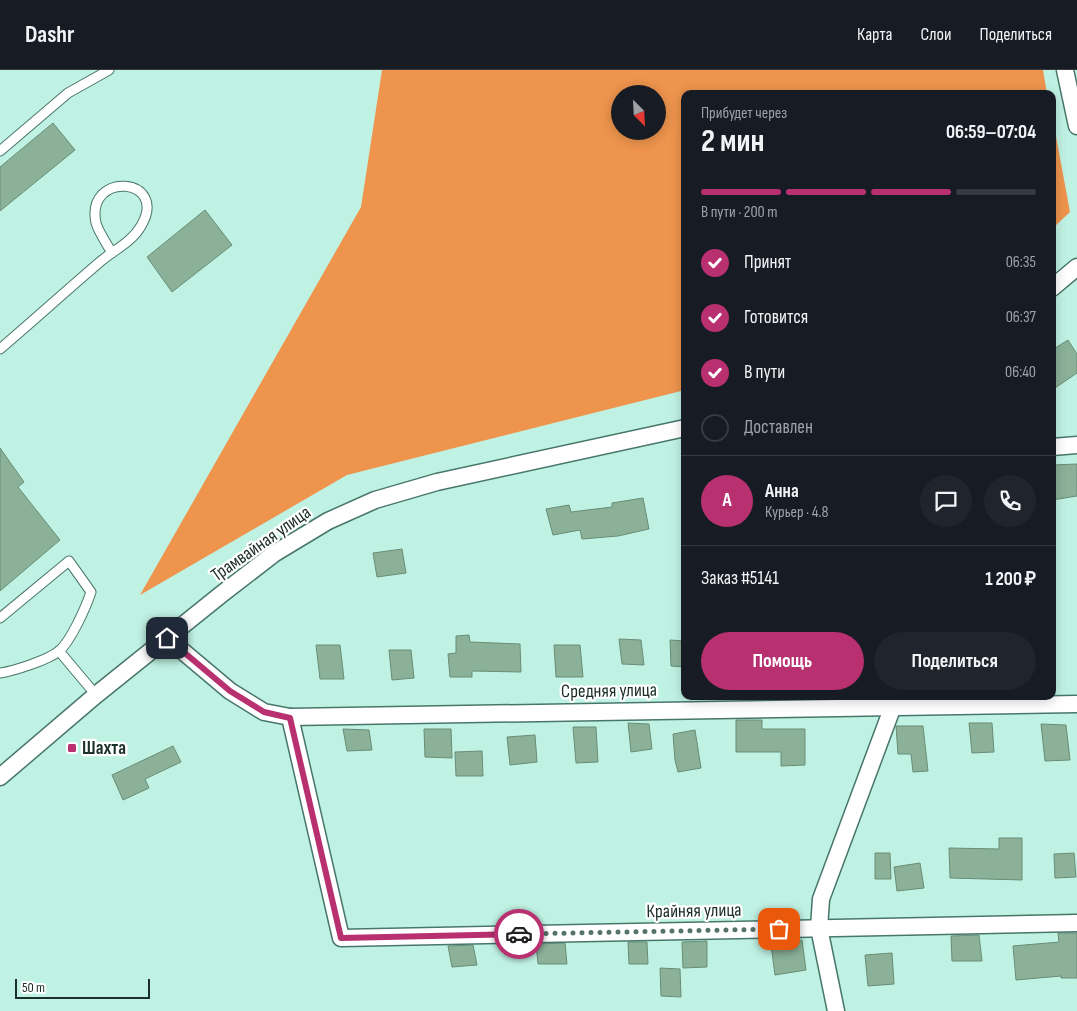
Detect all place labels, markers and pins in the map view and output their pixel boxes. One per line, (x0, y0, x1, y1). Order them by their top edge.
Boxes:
pin (146, 617, 188, 659)
place label: Шахта (82, 737, 126, 760)
marker: Шахта (66, 742, 78, 754)
pin (758, 908, 800, 950)

